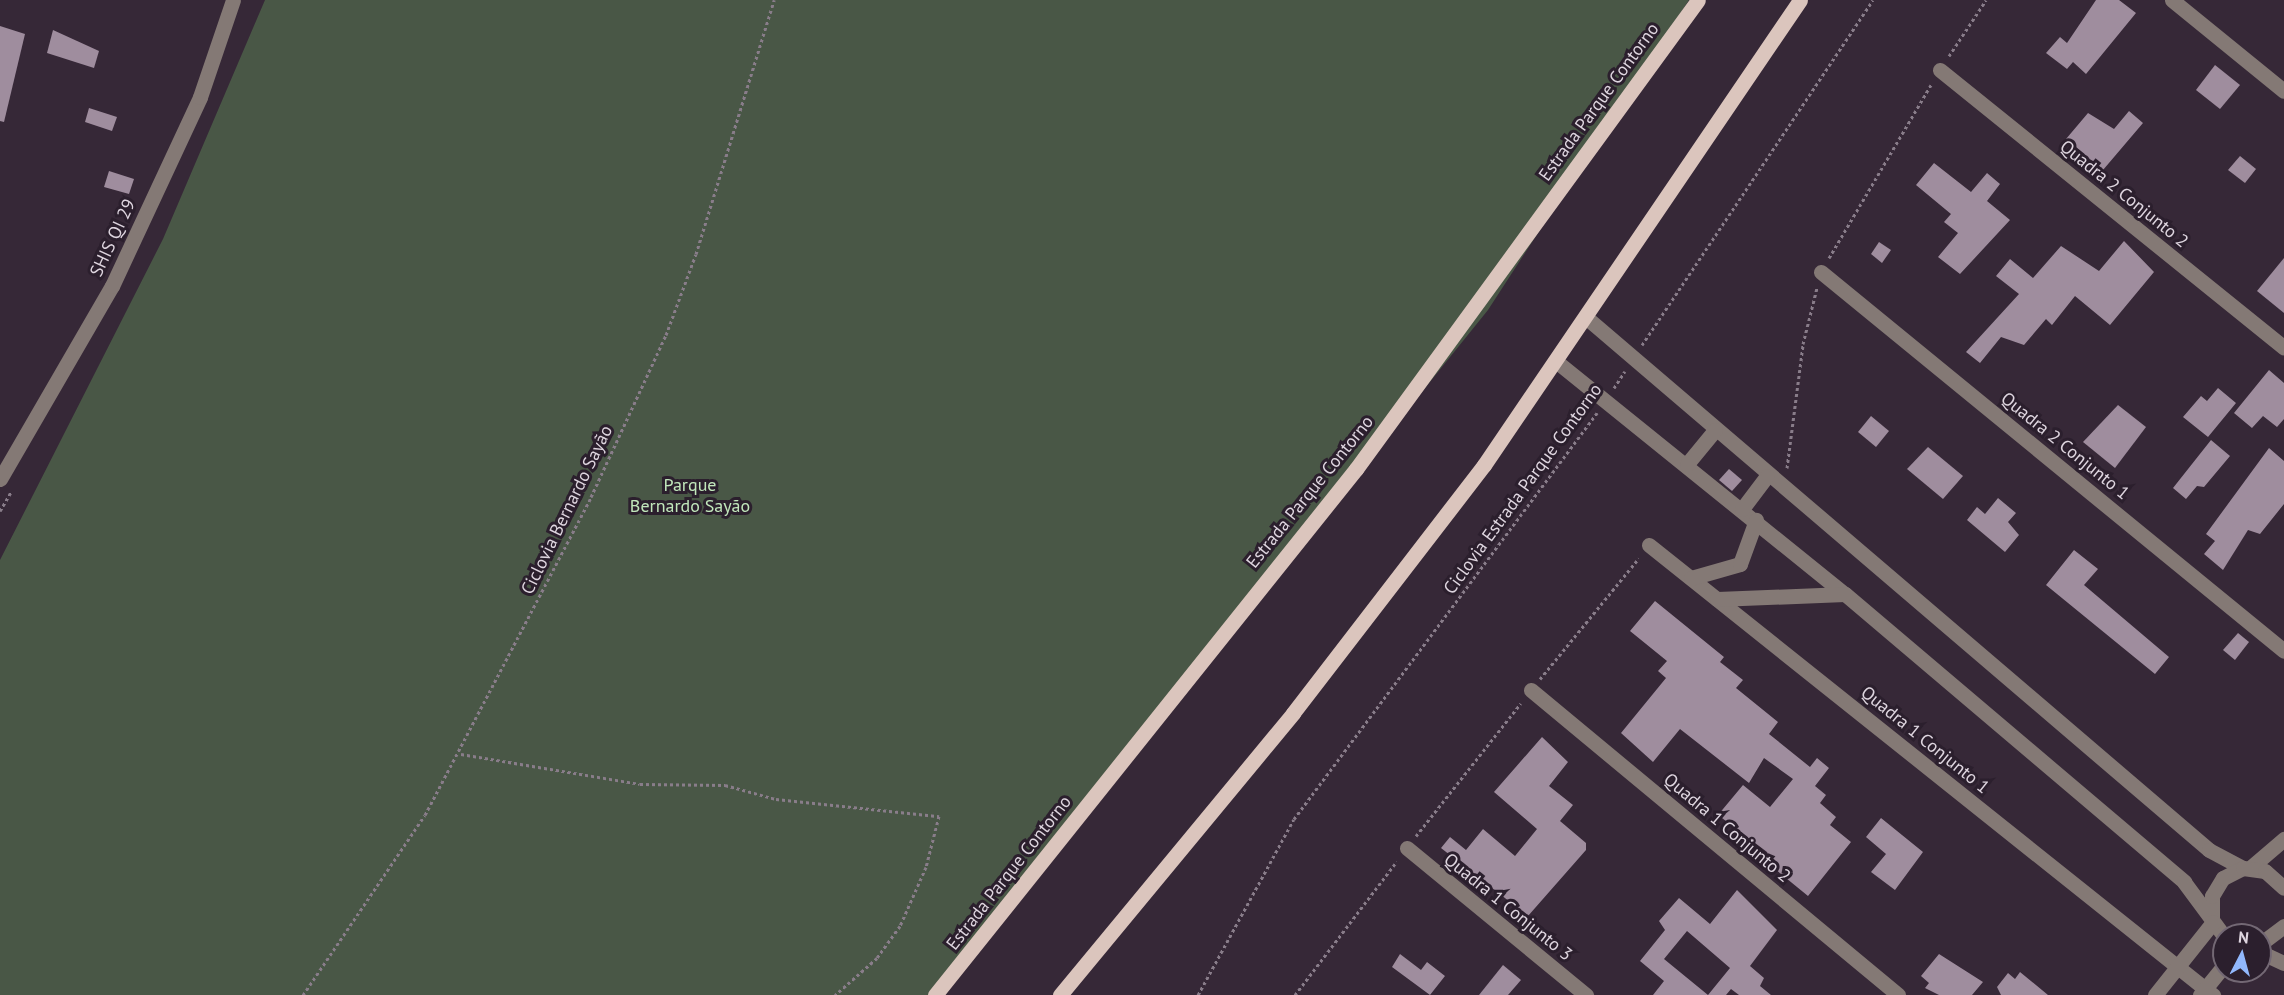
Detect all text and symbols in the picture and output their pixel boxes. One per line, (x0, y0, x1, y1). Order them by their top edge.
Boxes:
street label: Estrada Parque Contorno (1534, 19, 1664, 185)
street label: Quadra 2 Conjunto 2 (2056, 136, 2192, 252)
street label: SHIS QI 29 (86, 196, 140, 280)
street label: Ciclovia Estrada Parque Contorno (1439, 379, 1607, 599)
street label: Quadra 2 Conjunto 1 (1997, 388, 2133, 504)
street label: Estrada Parque Contorno (1242, 411, 1378, 573)
street label: Ciclovia Bernardo Sayão (517, 422, 617, 598)
park label: Parque Bernardo Sayão (630, 475, 750, 518)
street label: Quadra 1 Conjunto 1 (1857, 682, 1993, 798)
street label: Quadra 1 Conjunto 2 (1659, 769, 1795, 887)
street label: Estrada Parque Contorno (942, 792, 1076, 954)
street label: Quadra 1 Conjunto 3 (1440, 849, 1576, 965)
north arrow (2212, 923, 2272, 983)
text: N (2237, 927, 2250, 948)

